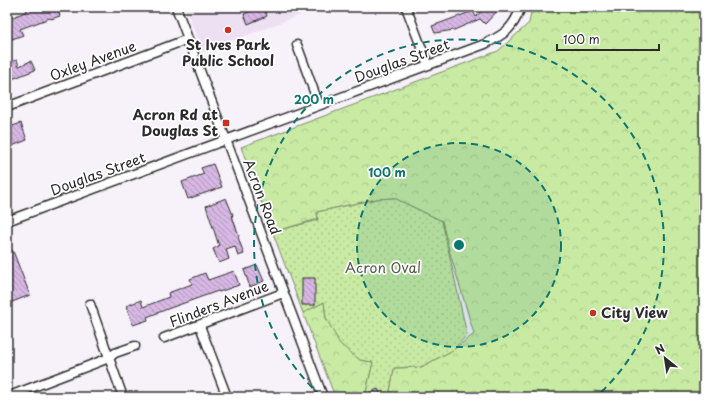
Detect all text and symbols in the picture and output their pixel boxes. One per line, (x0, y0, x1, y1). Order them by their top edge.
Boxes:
marker: St Ives Park Public School (223, 25, 233, 35)
scale bar (557, 26, 659, 52)
text: 100 m (563, 30, 600, 48)
place label: St Ives Park Public School (182, 34, 274, 71)
street label: Douglas Street (351, 34, 453, 87)
street label: Oxley Avenue (47, 35, 139, 86)
text: 200 m (294, 90, 334, 108)
place label: Acron Rd at Douglas St (133, 104, 218, 141)
marker: Acron Rd at Douglas St (221, 118, 231, 128)
street label: Douglas Street (47, 147, 149, 200)
street label: Acron Road (238, 156, 287, 238)
text: 100 m (368, 163, 406, 181)
centre of rings (452, 238, 466, 252)
park label: Acron Oval (345, 257, 421, 278)
street label: Flinders Avenue (166, 275, 272, 332)
place label: City View (601, 302, 668, 323)
marker: City View (588, 308, 598, 318)
north arrow (645, 338, 685, 378)
text: N (652, 339, 668, 358)

